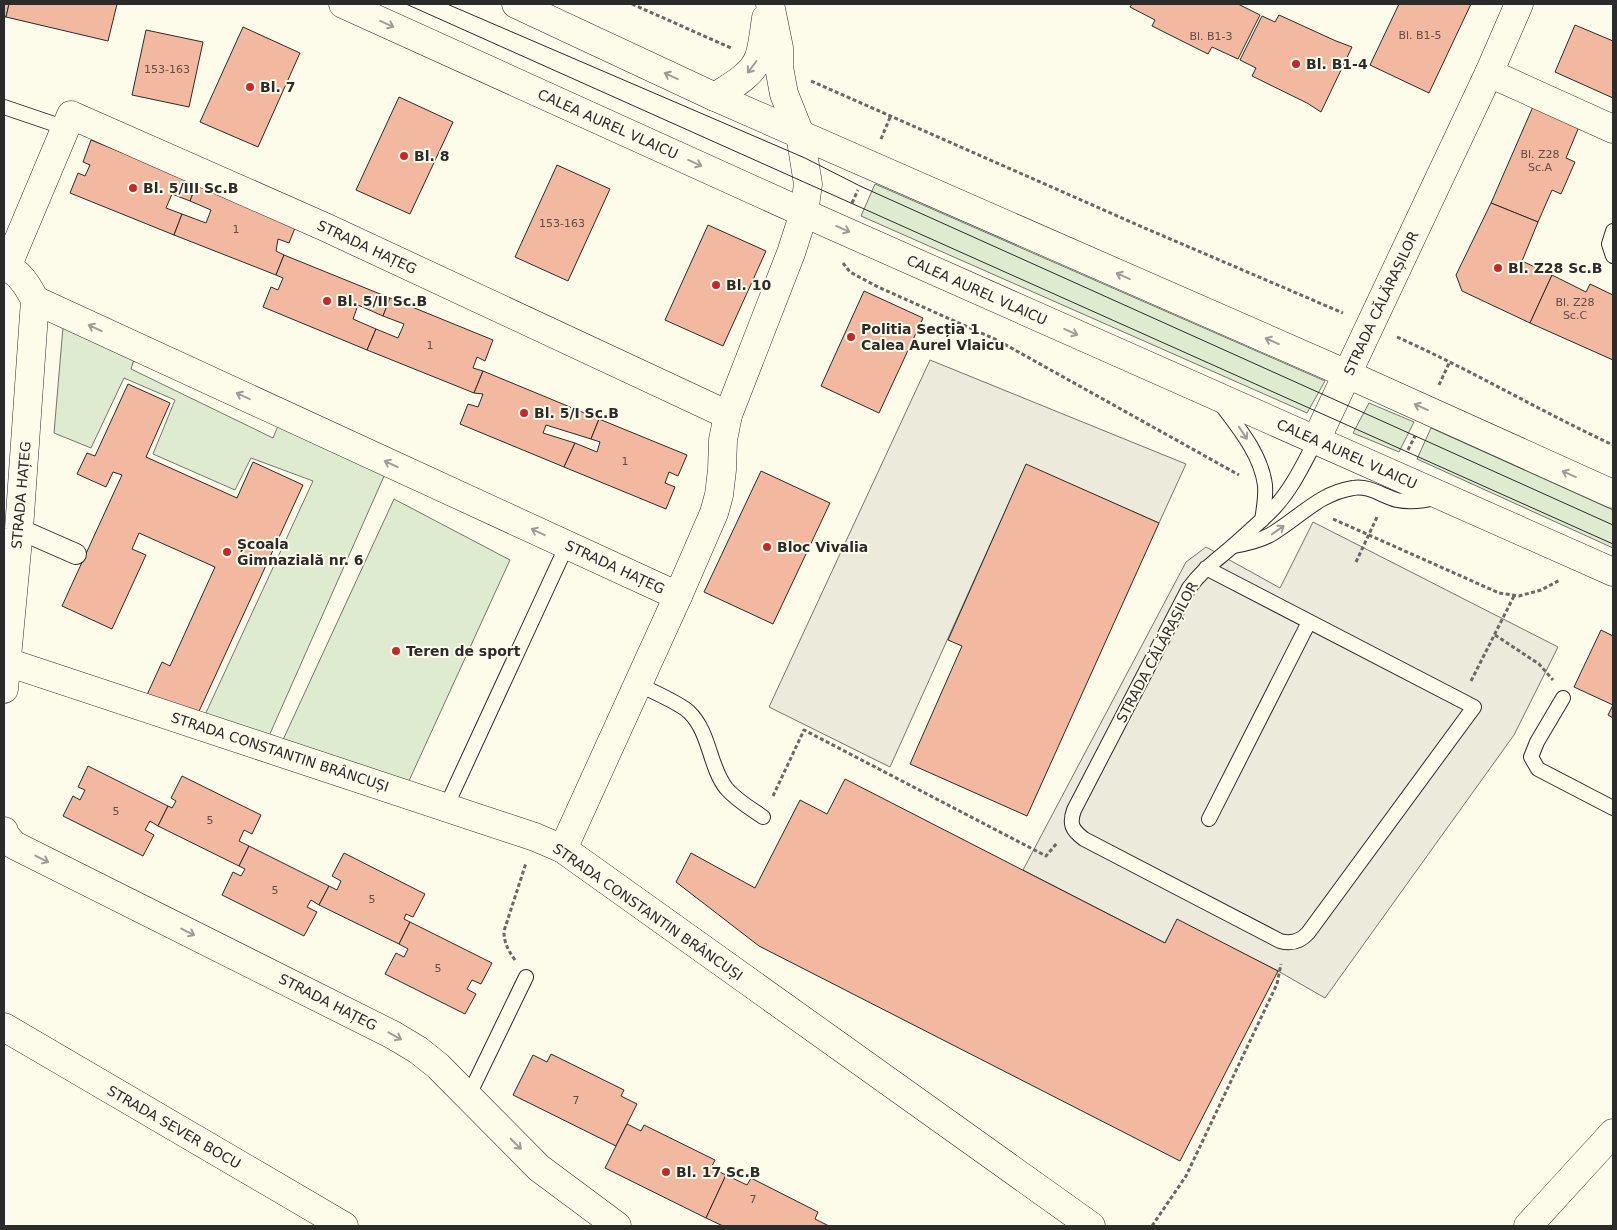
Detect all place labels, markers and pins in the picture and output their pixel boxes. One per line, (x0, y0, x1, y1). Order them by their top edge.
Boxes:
place label: Bl. B1-4 (1306, 56, 1368, 72)
marker: Bl. B1-4 (1290, 58, 1302, 70)
place label: Bl. 7 (260, 79, 295, 95)
marker: Bl. 7 (244, 81, 256, 93)
place label: Bl. 8 (414, 148, 449, 164)
marker: Bl. 8 (398, 150, 410, 162)
place label: Bl. 5/III Sc.B (143, 180, 238, 196)
marker: Bl. 5/III Sc.B (127, 182, 139, 194)
place label: Bl. Z28 Sc.B (1508, 260, 1603, 276)
marker: Bl. Z28 Sc.B (1492, 262, 1504, 274)
place label: Bl. 10 (726, 277, 771, 293)
marker: Bl. 10 (710, 279, 722, 291)
place label: Bl. 5/II Sc.B (337, 293, 427, 309)
marker: Bl. 5/II Sc.B (321, 295, 333, 307)
place label: Politia Secția 1 Calea Aurel Vlaicu (861, 321, 1004, 353)
marker: Politia Secția 1 Calea Aurel Vlaicu (845, 331, 857, 343)
place label: Bl. 5/I Sc.B (534, 405, 619, 421)
marker: Bl. 5/I Sc.B (518, 407, 530, 419)
place label: Școala Gimnazială nr. 6 (237, 536, 364, 568)
place label: Bloc Vivalia (777, 539, 868, 555)
marker: Bloc Vivalia (761, 541, 773, 553)
marker: Școala Gimnazială nr. 6 (221, 546, 233, 558)
place label: Teren de sport (406, 643, 521, 659)
marker: Teren de sport (390, 645, 402, 657)
place label: Bl. 17 Sc.B (676, 1164, 760, 1180)
marker: Bl. 17 Sc.B (660, 1166, 672, 1178)

